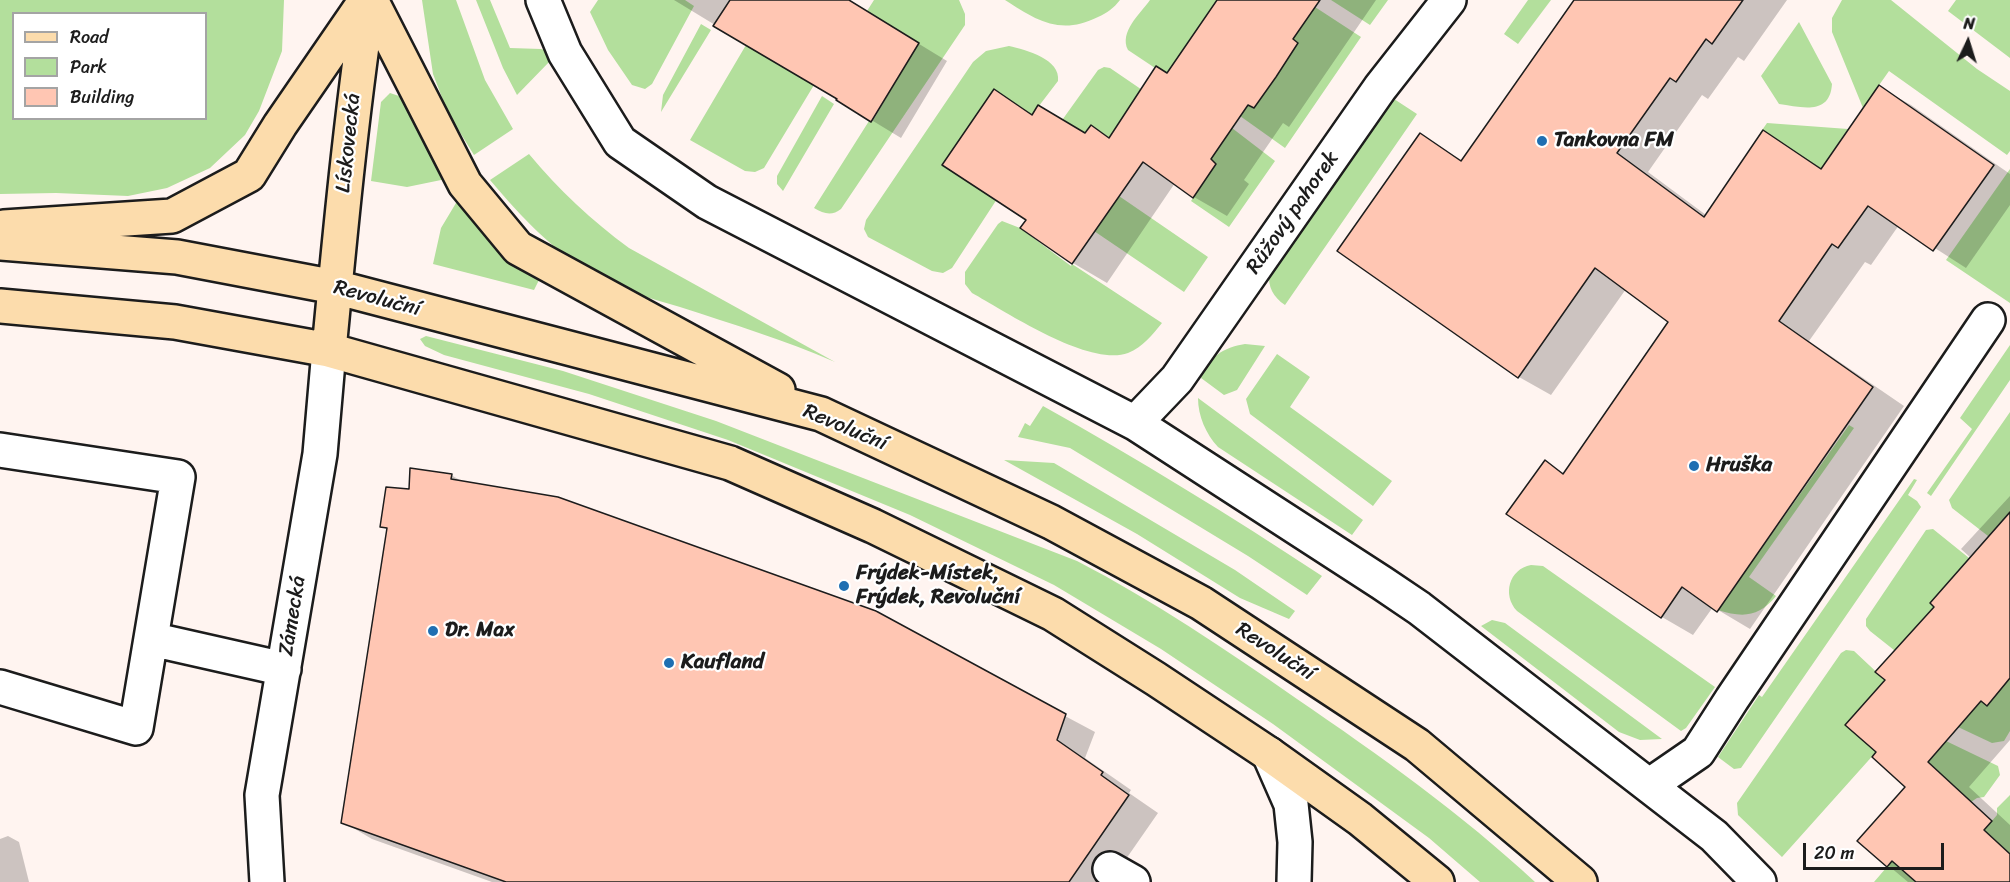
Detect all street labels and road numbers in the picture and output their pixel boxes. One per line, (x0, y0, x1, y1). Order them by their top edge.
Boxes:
street label: Lískovecká (331, 92, 367, 194)
street label: Růžový pahorek (1241, 147, 1345, 279)
street label: Revoluční (331, 275, 423, 323)
street label: Revoluční (799, 399, 891, 457)
street label: Zámecká (274, 574, 312, 658)
street label: Revoluční (1231, 617, 1319, 687)

